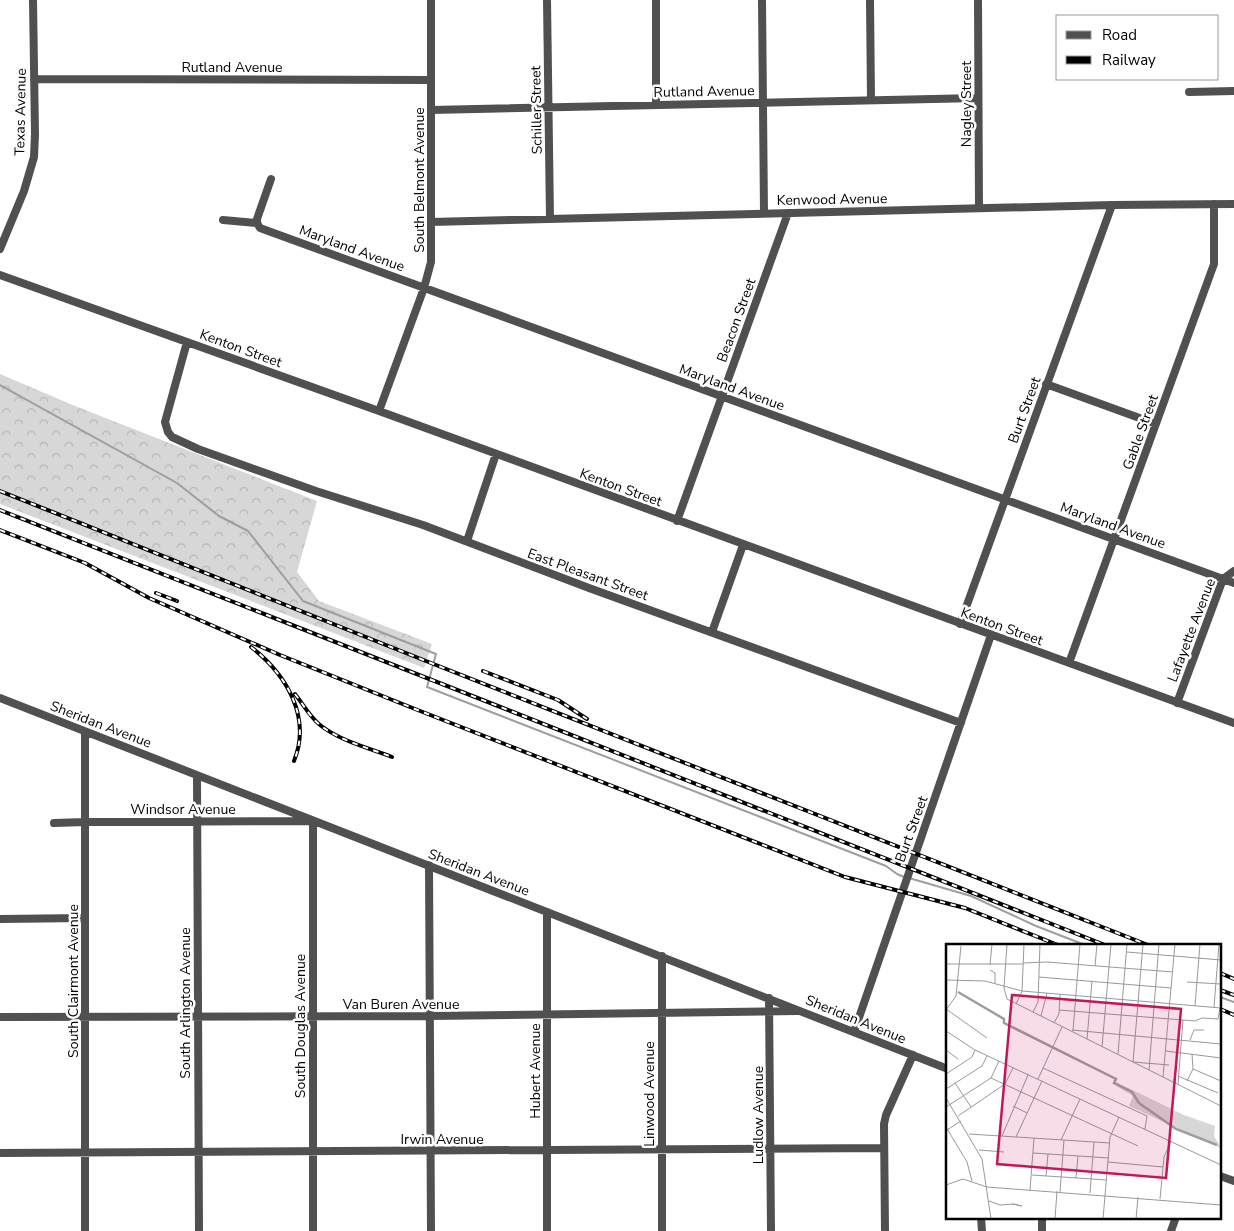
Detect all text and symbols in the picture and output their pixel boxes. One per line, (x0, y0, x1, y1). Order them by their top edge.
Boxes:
legend (1056, 15, 1219, 80)
text: Road (1102, 25, 1137, 45)
text: Railway (1102, 50, 1156, 70)
street label: Rutland Avenue (181, 58, 283, 77)
street label: Nagley Street (957, 61, 976, 147)
street label: Schiller Street (526, 65, 547, 155)
street label: Texas Avenue (10, 68, 31, 156)
street label: Rutland Avenue (653, 81, 755, 102)
street label: South Belmont Avenue (410, 107, 429, 253)
street label: Kenwood Avenue (777, 189, 887, 210)
street label: Maryland Avenue (296, 221, 407, 276)
street label: Beacon Street (712, 275, 761, 365)
street label: Kenton Street (197, 325, 285, 372)
street label: Maryland Avenue (676, 360, 787, 415)
street label: Burt Street (1004, 374, 1045, 446)
street label: Gable Street (1118, 392, 1163, 473)
street label: Kenton Street (577, 464, 665, 511)
street label: Maryland Avenue (1057, 498, 1168, 553)
street label: East Pleasant Street (525, 544, 651, 605)
street label: Lafayette Avenue (1163, 576, 1220, 685)
street label: Kenton Street (958, 603, 1046, 650)
street label: Sheridan Avenue (47, 696, 154, 753)
street label: Burt Street (891, 793, 932, 865)
street label: Windsor Avenue (130, 800, 236, 819)
street label: Sheridan Avenue (425, 844, 532, 901)
street label: South Clairmont Avenue (64, 904, 83, 1058)
street label: South Arlington Avenue (176, 927, 195, 1079)
inset map (946, 944, 1222, 1218)
street label: South Douglas Avenue (291, 954, 310, 1098)
street label: Sheridan Avenue (803, 991, 909, 1048)
street label: Van Buren Avenue (342, 995, 459, 1014)
street label: Hubert Avenue (526, 1023, 545, 1119)
street label: Linwood Avenue (640, 1041, 659, 1147)
street label: Ludlow Avenue (749, 1066, 768, 1164)
street label: Irwin Avenue (400, 1130, 484, 1149)

